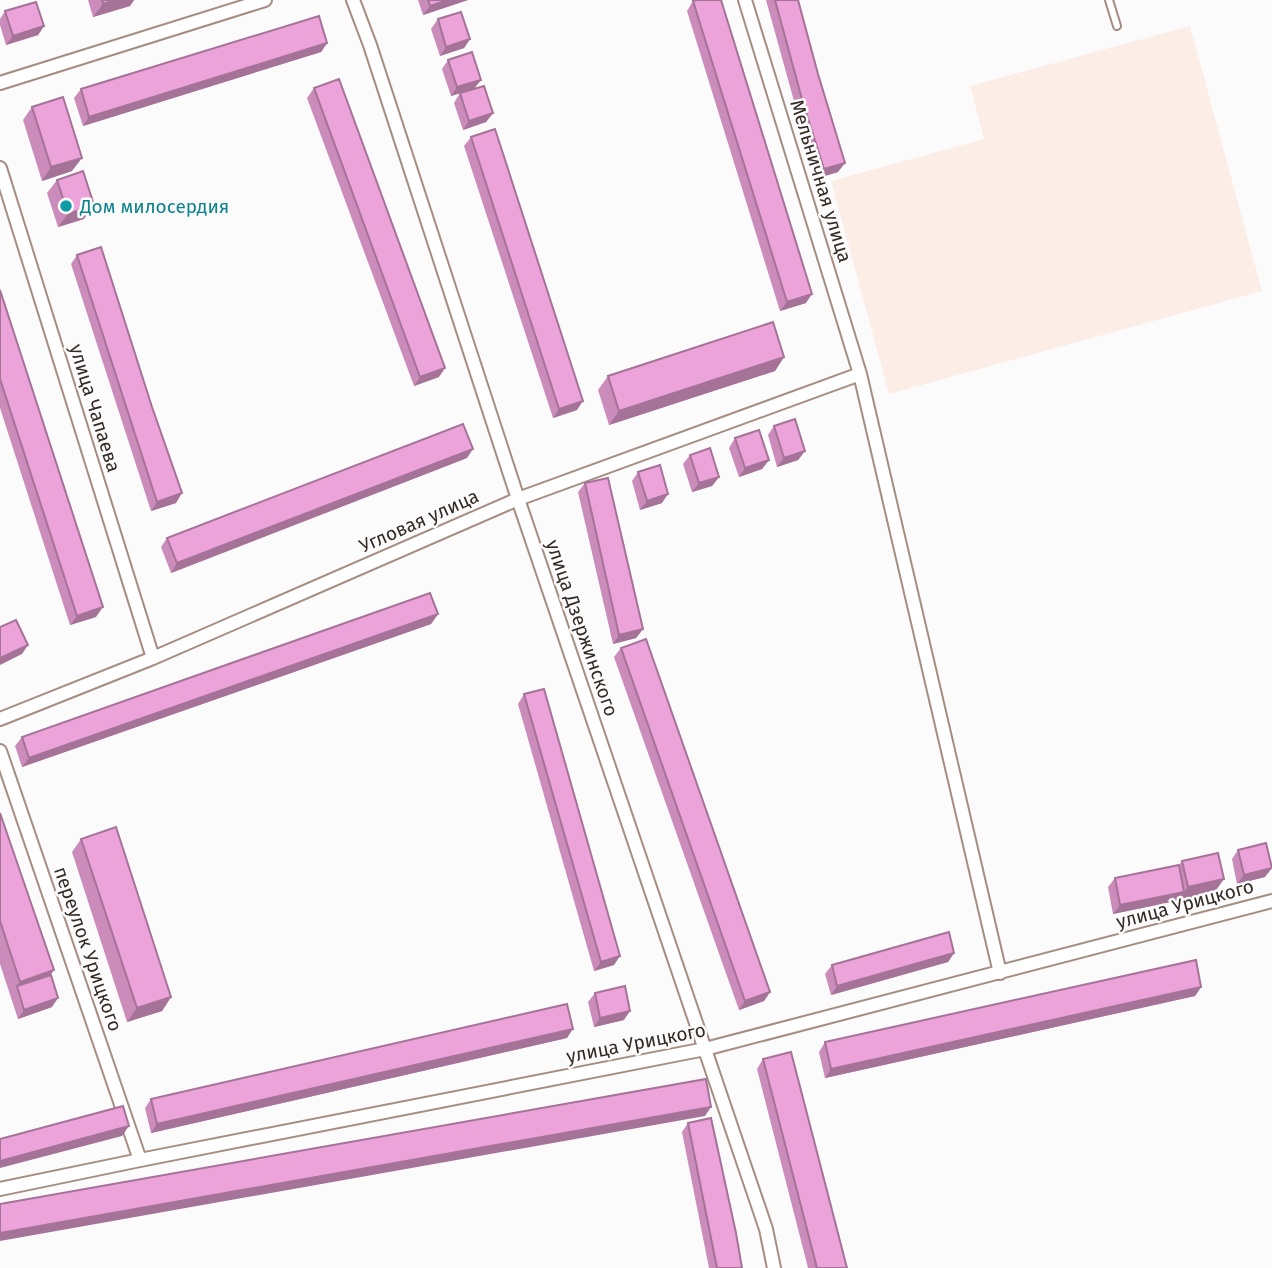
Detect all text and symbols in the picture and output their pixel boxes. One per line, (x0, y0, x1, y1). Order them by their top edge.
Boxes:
street label: Мельничная улица (785, 97, 857, 265)
place label: Дом милосердия (79, 195, 229, 218)
marker: Дом милосердия (58, 198, 74, 214)
street label: улица Чапаева (65, 341, 125, 475)
street label: Угловая улица (356, 484, 482, 558)
street label: улица Дзержинского (541, 537, 623, 719)
street label: переулок Урицкого (49, 864, 127, 1034)
street label: улица Урицкого (1114, 875, 1256, 933)
street label: улица Урицкого (564, 1018, 708, 1068)

